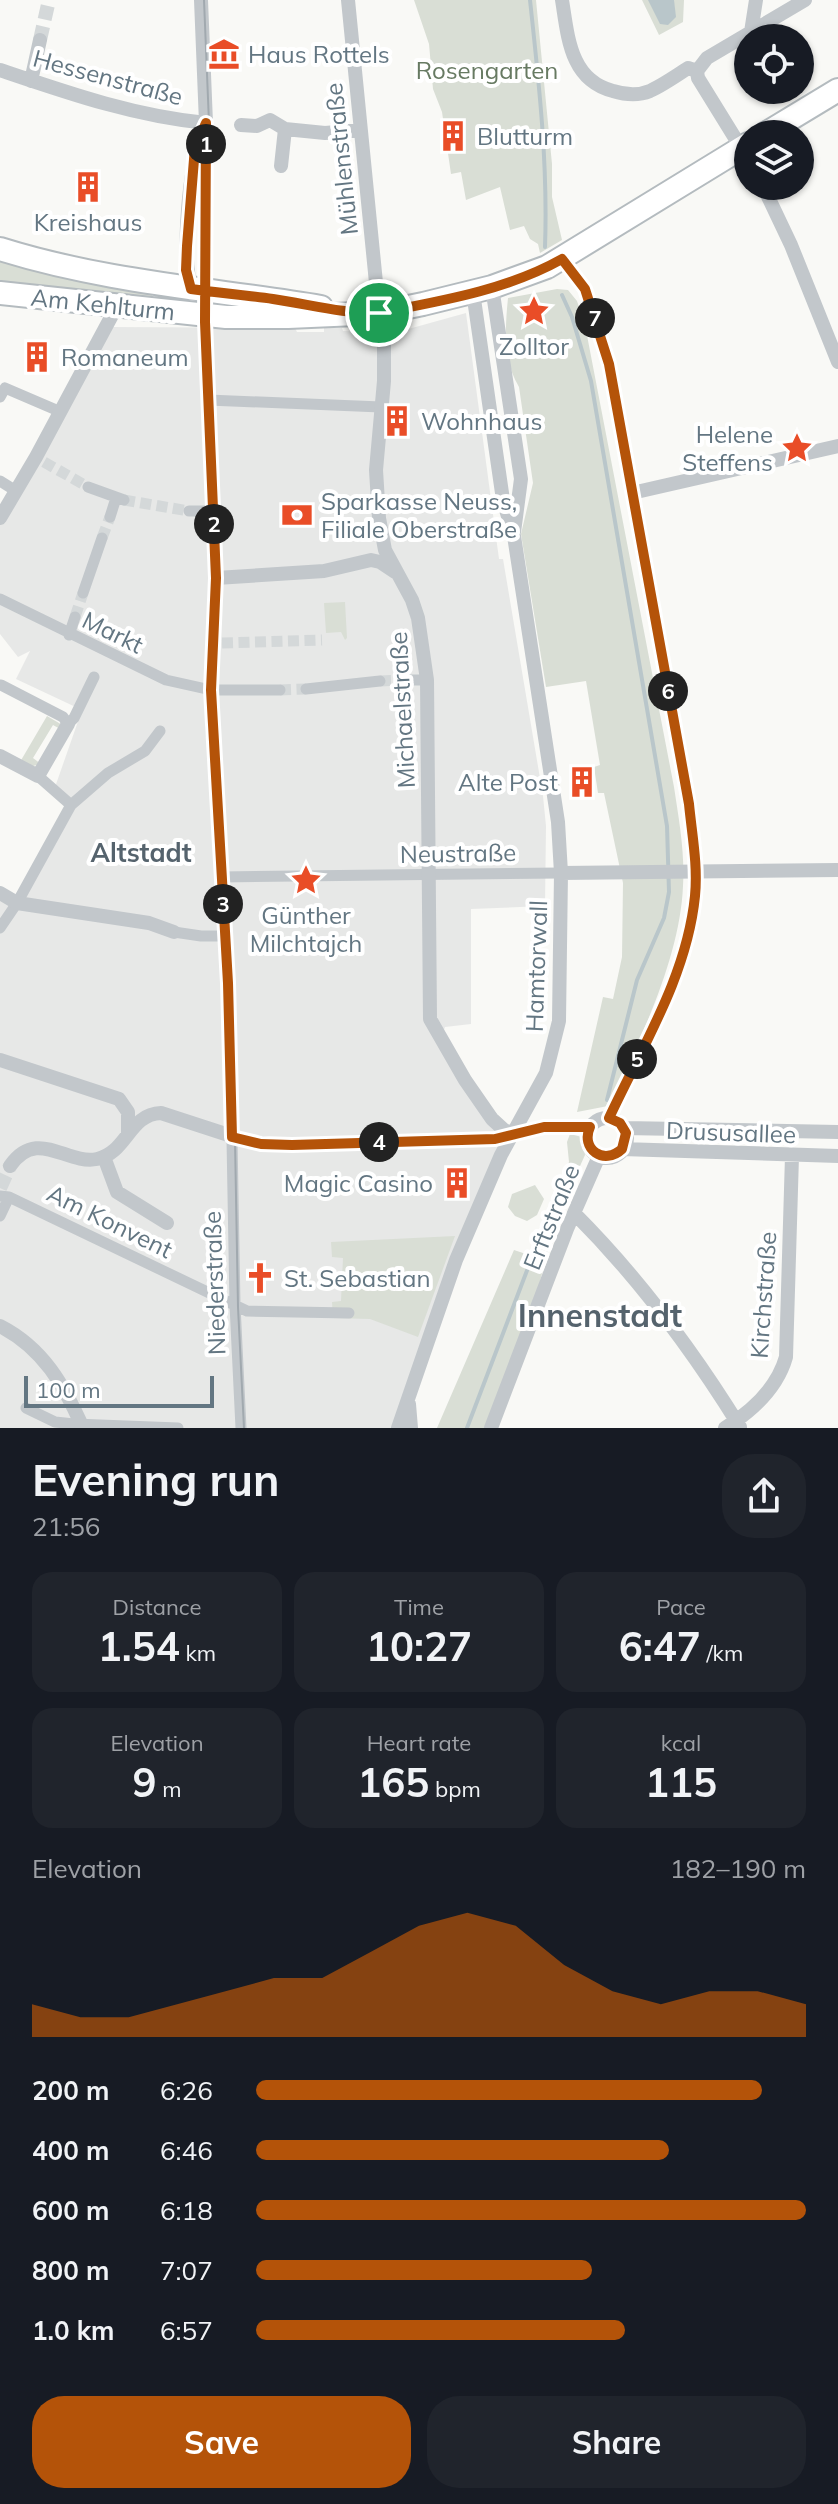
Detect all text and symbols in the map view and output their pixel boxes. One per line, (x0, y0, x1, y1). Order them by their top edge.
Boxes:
map controls (734, 24, 814, 200)
button: locate (734, 24, 814, 104)
museum icon: Haus Rottels (207, 37, 241, 71)
place label: Haus Rottels (248, 39, 390, 69)
street label: Hessenstraße (30, 43, 186, 111)
park label: Rosengarten (416, 55, 558, 85)
street label: Mühlenstraße (318, 81, 364, 237)
building icon: Blutturm (436, 119, 470, 153)
button: layers (734, 120, 814, 200)
place label: Blutturm (477, 121, 573, 151)
pin: 1 (186, 124, 226, 164)
text: 1 (199, 130, 213, 158)
building icon: Kreishaus (71, 170, 105, 204)
place label: Kreishaus (34, 207, 142, 237)
pin (345, 279, 413, 347)
street label: Am Kehlturm (29, 282, 177, 326)
icon: arrive (357, 291, 401, 335)
place icon: Zolltor (517, 294, 551, 328)
pin: 7 (575, 298, 615, 338)
text: 7 (588, 304, 602, 332)
place label: Zolltor (499, 331, 569, 361)
building icon: Romaneum (20, 340, 54, 374)
place label: Romaneum (61, 342, 189, 372)
building icon: Wohnhaus (380, 404, 414, 438)
place label: Wohnhaus (421, 406, 542, 436)
place label: Helene Steffens (682, 419, 773, 477)
place icon: Helene Steffens (780, 431, 814, 465)
place label: Sparkasse Neuss, Filiale Oberstraße (321, 486, 517, 544)
bank icon: Sparkasse Neuss, Filiale Oberstraße (280, 498, 314, 532)
pin: 2 (194, 504, 234, 544)
text: 2 (207, 510, 221, 538)
street label: Markt (78, 604, 148, 660)
street label: Michaelstraße (383, 631, 421, 789)
pin: 6 (648, 671, 688, 711)
text: 6 (661, 677, 675, 705)
building icon: Alte Post (565, 765, 599, 799)
place label: Alte Post (458, 767, 558, 797)
district label: Altstadt (91, 836, 192, 869)
street label: Neustraße (400, 837, 516, 869)
place icon: Günther Milchtajch (289, 863, 323, 897)
pin: 3 (203, 884, 243, 924)
text: 3 (216, 890, 230, 918)
place label: Günther Milchtajch (250, 900, 362, 958)
street label: Hamtorwall (519, 900, 553, 1032)
pin: 5 (617, 1039, 657, 1079)
text: 5 (630, 1045, 644, 1073)
street label: Drususallee (665, 1115, 797, 1149)
pin: 4 (359, 1122, 399, 1162)
text: 4 (372, 1128, 386, 1156)
street label: Erftstraße (516, 1160, 586, 1274)
building icon: Magic Casino (440, 1166, 474, 1200)
place label: Magic Casino (284, 1168, 433, 1198)
street label: Am Konvent (42, 1178, 178, 1264)
street label: Niederstraße (196, 1210, 232, 1356)
street label: Kirchstraße (744, 1231, 782, 1359)
church icon: St. Sebastian (243, 1261, 277, 1295)
place label: St. Sebastian (284, 1263, 431, 1293)
district label: Innenstadt (518, 1295, 682, 1335)
scale bar (24, 1372, 214, 1408)
text: 100 m (36, 1376, 101, 1404)
text: Evening run (32, 1452, 279, 1507)
button: share (722, 1454, 806, 1538)
text: 21:56 (32, 1510, 100, 1543)
text: Distance (113, 1593, 201, 1621)
text: Time (394, 1593, 444, 1621)
text: Pace (656, 1593, 706, 1621)
text: 1.54 (98, 1621, 180, 1671)
text: 10:27 (366, 1621, 472, 1671)
text: 6:47 (619, 1621, 701, 1671)
text: km (180, 1639, 216, 1667)
text: /km (701, 1639, 743, 1667)
text: Elevation (110, 1729, 204, 1757)
text: Heart rate (367, 1729, 471, 1757)
text: kcal (661, 1729, 701, 1757)
text: 9 (132, 1757, 156, 1807)
text: 165 (357, 1757, 429, 1807)
text: 115 (645, 1757, 717, 1807)
text: m (156, 1775, 182, 1803)
text: bpm (429, 1775, 481, 1803)
text: Elevation (32, 1852, 142, 1885)
text: 182–190 m (670, 1852, 806, 1885)
text: 200 m (32, 2074, 109, 2107)
text: 6:26 (160, 2074, 213, 2107)
text: 400 m (32, 2134, 109, 2167)
text: 6:46 (160, 2134, 213, 2167)
text: 600 m (32, 2194, 109, 2227)
text: 6:18 (160, 2194, 213, 2227)
text: 800 m (32, 2254, 109, 2287)
text: 7:07 (160, 2254, 213, 2287)
text: 1.0 km (32, 2314, 115, 2347)
text: 6:57 (160, 2314, 213, 2347)
button: Save (32, 2396, 411, 2488)
button: Share (427, 2396, 806, 2488)

